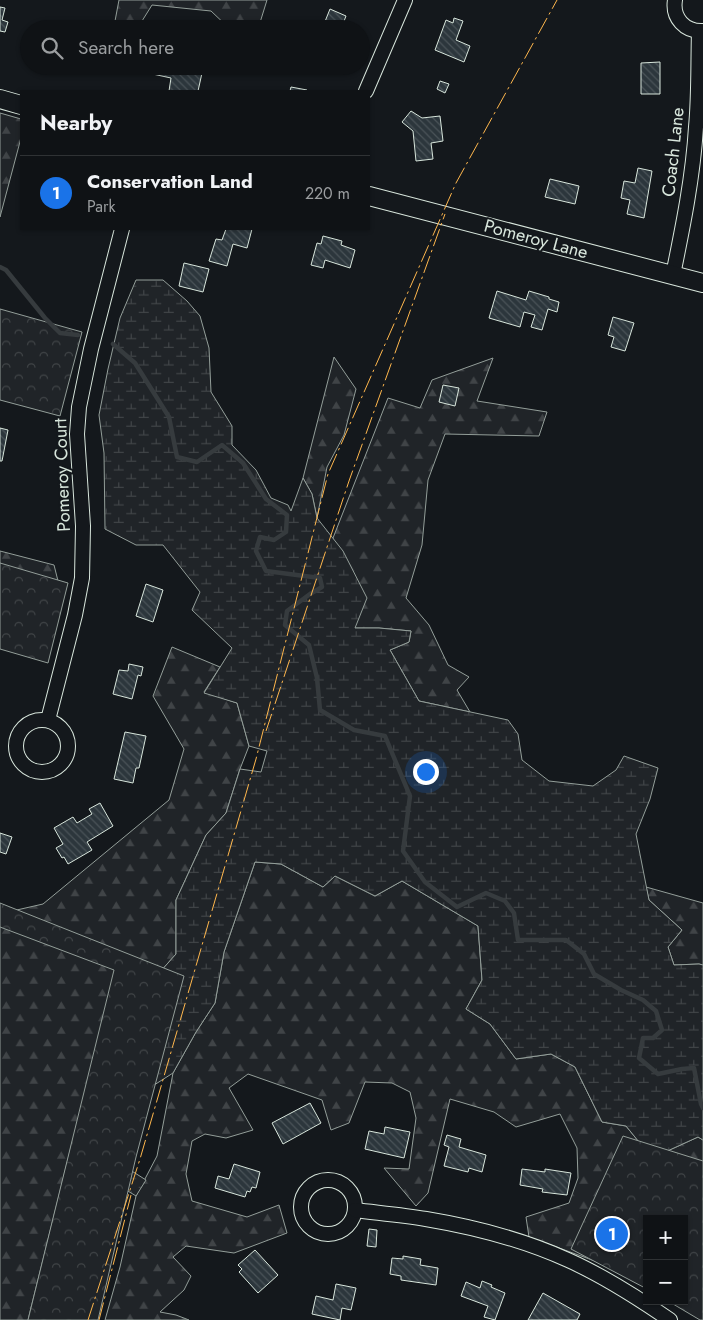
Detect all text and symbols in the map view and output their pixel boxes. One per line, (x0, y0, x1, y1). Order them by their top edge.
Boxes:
search box (20, 20, 370, 75)
icon: search (38, 34, 66, 62)
text: Search here (78, 34, 174, 61)
street label: Coach Lane (655, 106, 691, 198)
text: Nearby (40, 108, 112, 138)
text: Conservation Land (87, 168, 253, 195)
text: 1 (52, 182, 60, 205)
text: 220 m (305, 182, 350, 205)
text: Park (87, 195, 116, 218)
street label: Pomeroy Lane (481, 213, 591, 265)
street label: Pomeroy Court (47, 417, 77, 532)
your location (413, 759, 439, 785)
pin: 1 (596, 1215, 628, 1253)
map controls (643, 1215, 688, 1305)
button: + (643, 1215, 688, 1260)
button: − (643, 1260, 688, 1305)

